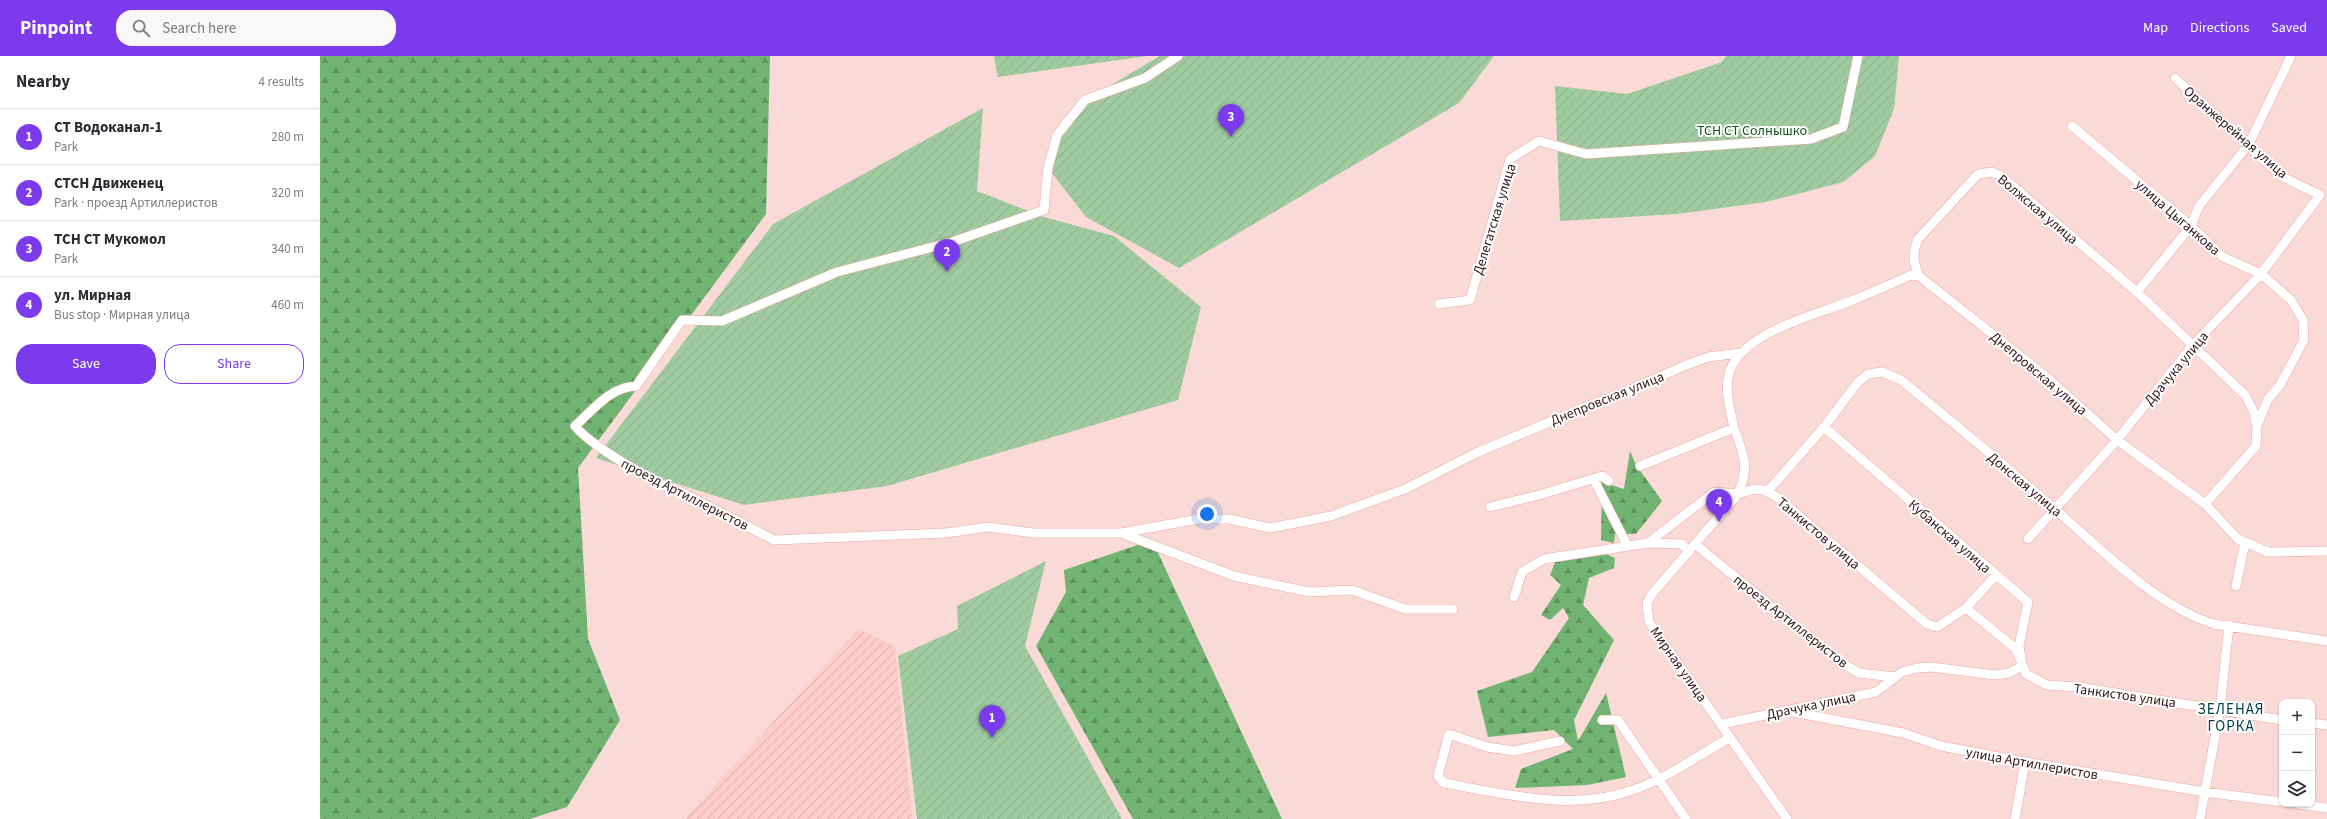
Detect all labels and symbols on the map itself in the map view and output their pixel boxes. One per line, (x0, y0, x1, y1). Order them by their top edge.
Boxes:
street label: Оранжерейная улица (2179, 82, 2292, 184)
pin: 3 (1218, 104, 1244, 137)
park label: ТСН СТ Солнышко (1697, 121, 1807, 141)
street label: Делегатская улица (1468, 161, 1521, 278)
street label: Волжская улица (1993, 170, 2082, 249)
street label: улица Цыганкова (2131, 175, 2224, 260)
pin: 2 (934, 239, 960, 272)
street label: Днепровская улица (1986, 327, 2091, 420)
street label: Драчука улица (2140, 327, 2214, 410)
street label: Днепровская улица (1548, 367, 1667, 431)
street label: Донская улица (1983, 448, 2066, 522)
street label: проезд Артиллеристов (617, 454, 752, 536)
pin: 4 (1706, 489, 1732, 522)
street label: Танкистов улица (1772, 493, 1864, 575)
street label: Кубанская улица (1904, 495, 1995, 578)
your location (1197, 504, 1217, 524)
street label: проезд Артиллеристов (1729, 571, 1852, 673)
street label: Мирная улица (1645, 623, 1711, 706)
street label: Танкистов улица (2072, 679, 2177, 713)
street label: Драчука улица (1765, 687, 1858, 725)
district label: ЗЕЛЕНАЯ ГОРКА (2197, 699, 2265, 737)
pin: 1 (979, 705, 1005, 738)
street label: улица Артиллеристов (1964, 743, 2099, 785)

